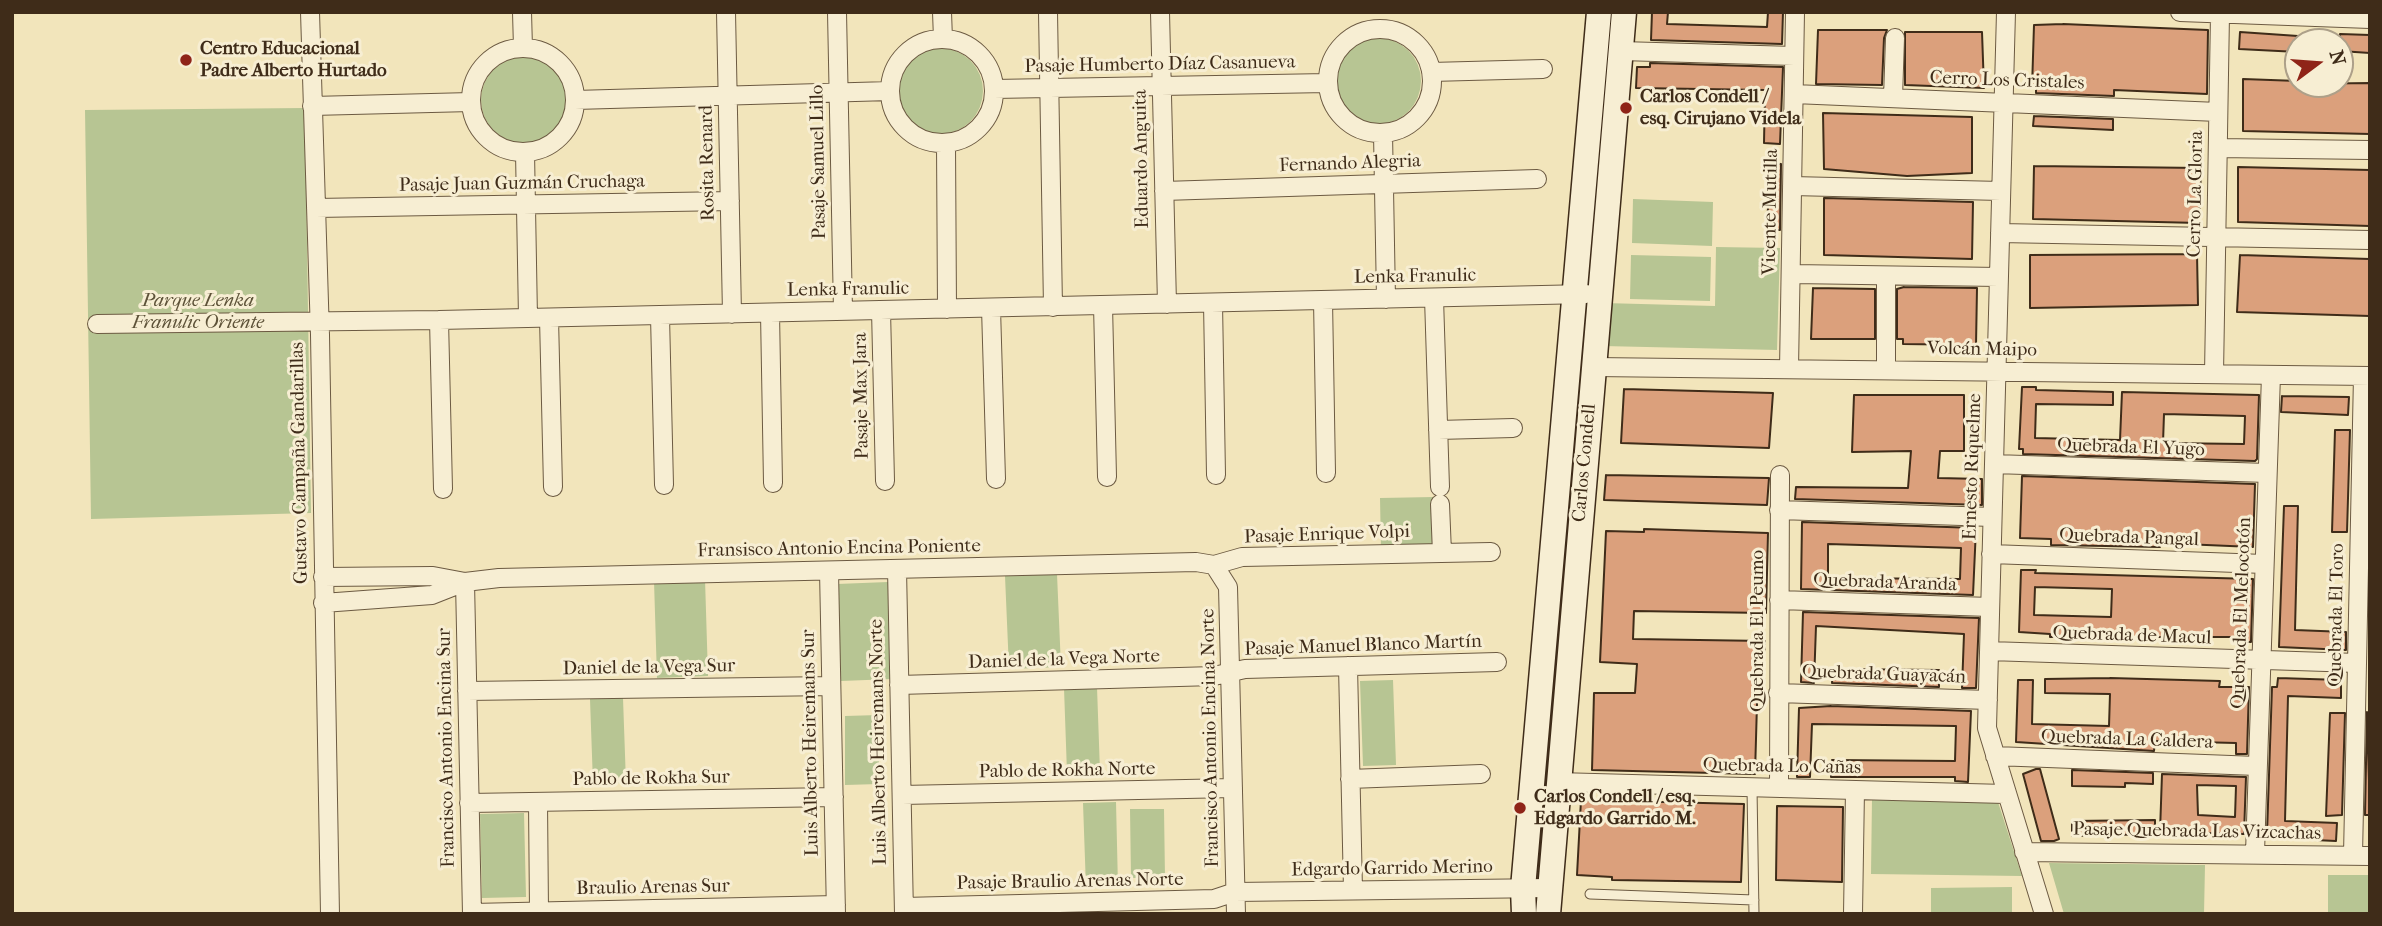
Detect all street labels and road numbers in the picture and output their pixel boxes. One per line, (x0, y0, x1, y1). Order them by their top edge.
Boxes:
street label: Pasaje Humberto Díaz Casanueva (1024, 51, 1296, 79)
street label: Cerro Los Cristales (1929, 67, 2085, 95)
street label: Pasaje Samuel Lillo (806, 84, 832, 240)
street label: Eduardo Anguita (1129, 89, 1155, 229)
street label: Rosita Renard (696, 105, 720, 221)
street label: Cerro La Gloria (2183, 130, 2209, 258)
street label: Vicente Mutilla (1758, 149, 1784, 275)
street label: Fernando Alegria (1279, 150, 1421, 178)
street label: Pasaje Juan Guzmán Cruchaga (399, 170, 645, 198)
street label: Lenka Franulic (1354, 265, 1476, 289)
street label: Lenka Franulic (787, 278, 909, 302)
street label: Pasaje Max Jara (849, 332, 875, 460)
street label: Volcán Maipo (1927, 338, 2037, 362)
street label: Gustavo Campaña Gandarillas (286, 342, 314, 584)
street label: Ernesto Riquelme (1959, 393, 1987, 541)
street label: Carlos Condell (1568, 403, 1602, 523)
street label: Quebrada El Yugo (2057, 434, 2205, 462)
street label: Quebrada El Melocotón (2227, 517, 2257, 709)
street label: Pasaje Enrique Volpi (1244, 521, 1410, 549)
street label: Quebrada Pangal (2059, 524, 2199, 552)
street label: Fransisco Antonio Encina Poniente (697, 535, 981, 563)
street label: Quebrada El Toro (2324, 543, 2350, 687)
street label: Quebrada El Peumo (1747, 550, 1769, 712)
street label: Quebrada Aranda (1813, 569, 1957, 597)
street label: Francisco Antonio Encina Norte (1197, 608, 1225, 868)
street label: Luis Alberto Heiremans Norte (865, 619, 893, 865)
street label: Quebrada de Macul (2052, 622, 2212, 650)
street label: Francisco Antonio Encina Sur (434, 628, 460, 868)
street label: Luis Alberto Heiremans Sur (798, 629, 824, 857)
street label: Pasaje Manuel Blanco Martín (1244, 630, 1482, 662)
street label: Daniel de la Vega Norte (968, 645, 1160, 675)
street label: Daniel de la Vega Sur (562, 655, 736, 681)
street label: Quebrada Guayacán (1802, 661, 1966, 689)
street label: Quebrada La Caldera (2041, 726, 2213, 754)
street label: Quebrada Lo Cañas (1703, 754, 1861, 780)
street label: Pablo de Rokha Norte (978, 758, 1156, 784)
street label: Pablo de Rokha Sur (572, 766, 730, 792)
street label: Pasaje Quebrada Las Vizcachas (2073, 818, 2321, 846)
street label: Edgardo Garrido Merino (1291, 856, 1493, 882)
street label: Pasaje Braulio Arenas Norte (956, 869, 1184, 895)
street label: Braulio Arenas Sur (576, 875, 730, 901)

